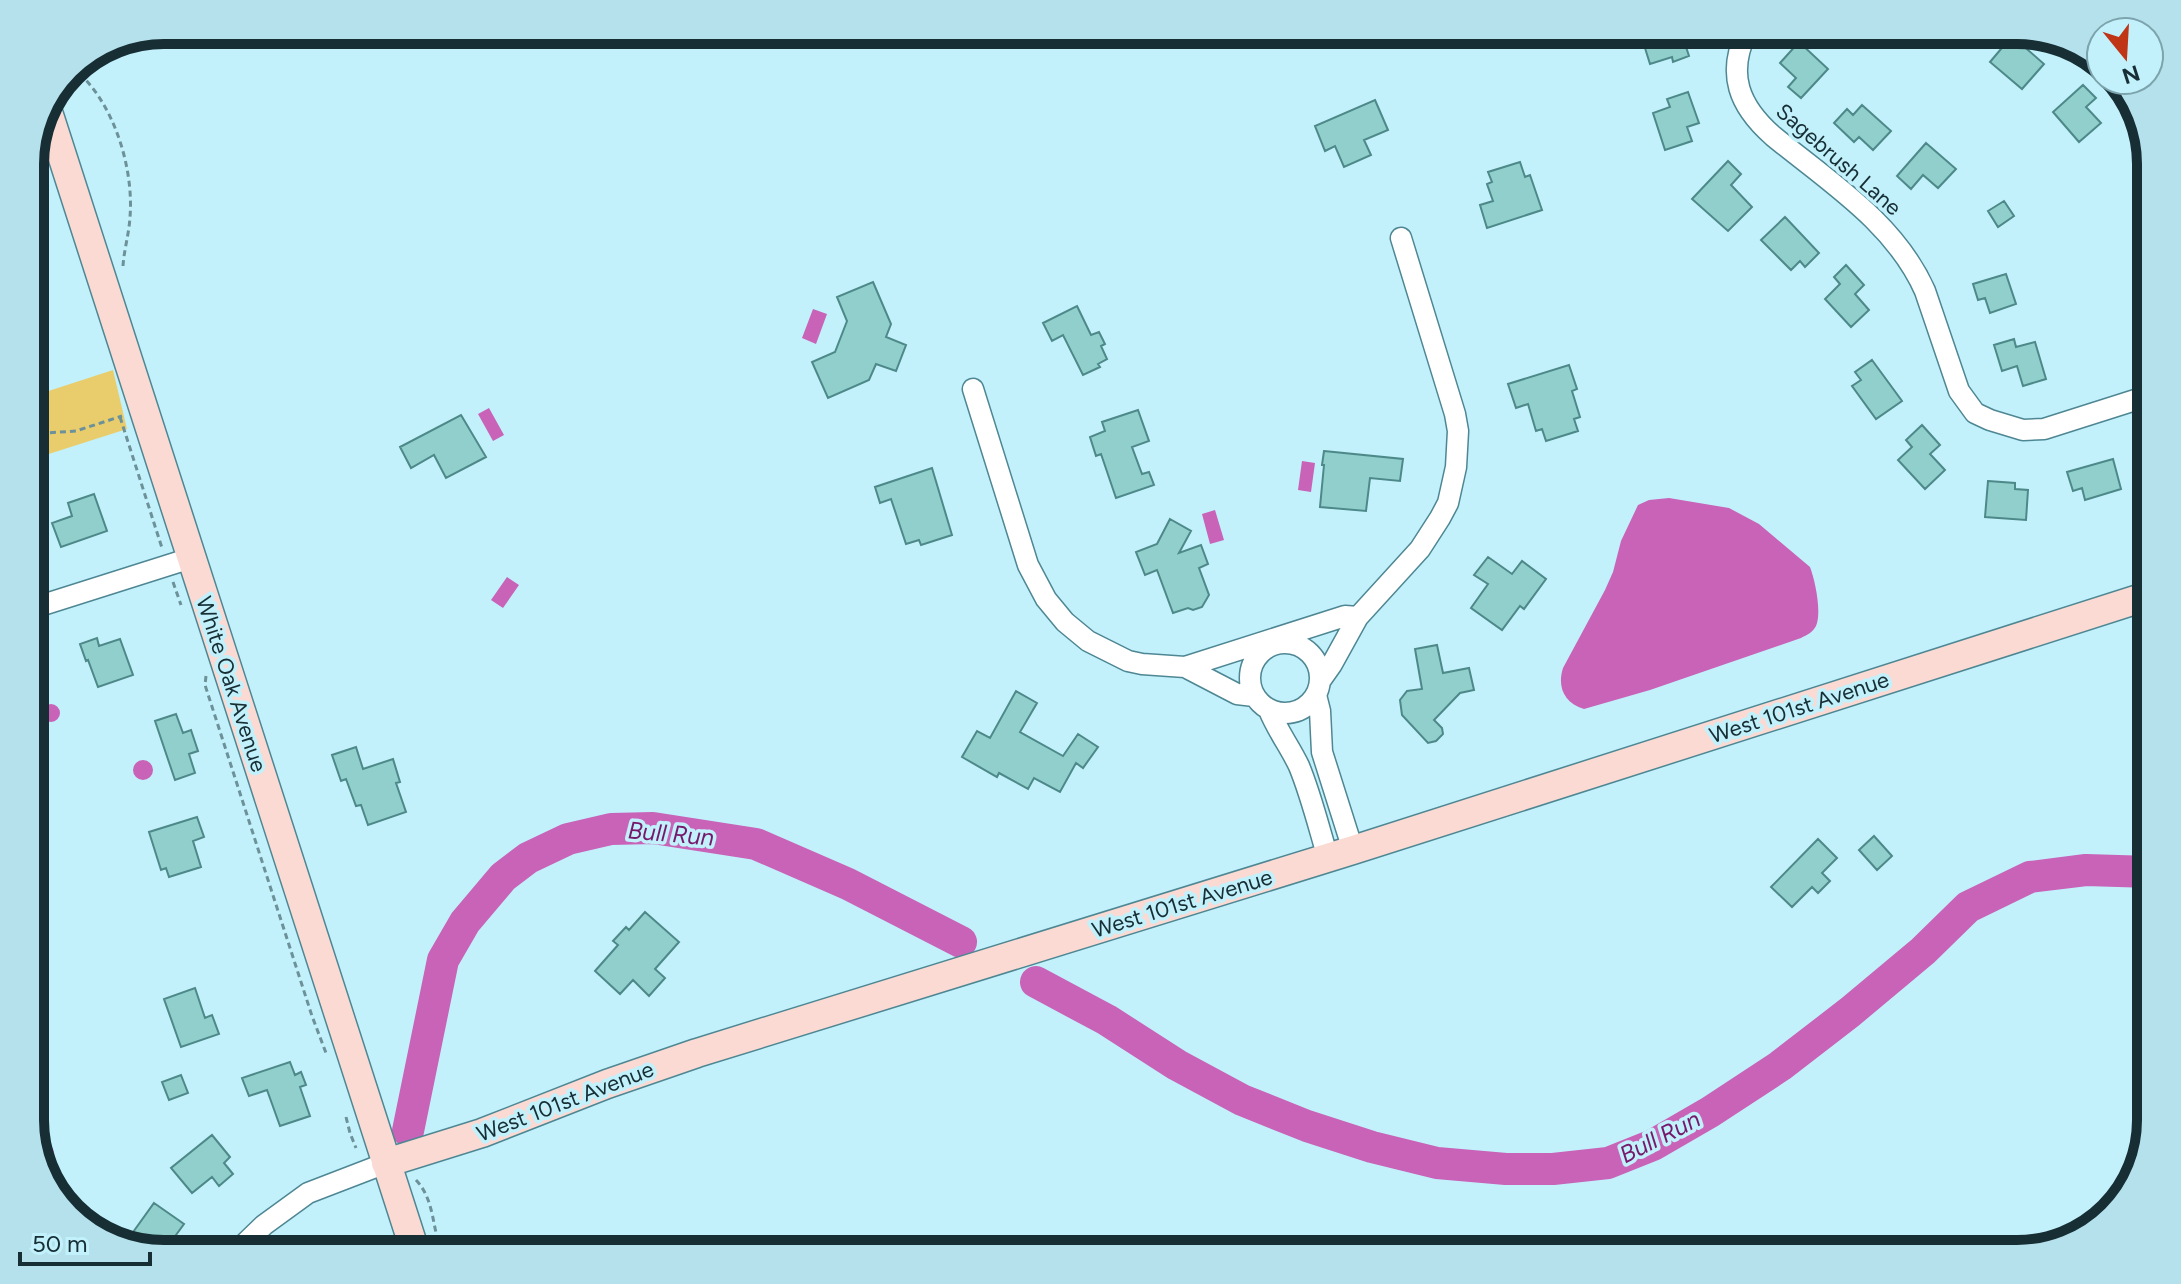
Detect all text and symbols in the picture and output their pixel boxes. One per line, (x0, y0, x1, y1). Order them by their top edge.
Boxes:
north arrow (2085, 16, 2165, 96)
text: N (2119, 59, 2143, 90)
street label: Sagebrush Lane (1771, 98, 1907, 221)
street label: White Oak Avenue (190, 593, 273, 775)
street label: West 101st Avenue (1706, 666, 1892, 749)
water label: Bull Run (627, 815, 715, 852)
street label: West 101st Avenue (1089, 863, 1275, 944)
street label: West 101st Avenue (473, 1055, 657, 1148)
water label: Bull Run (1615, 1104, 1705, 1169)
scale bar (20, 1216, 150, 1266)
text: 50 m (32, 1229, 88, 1258)

